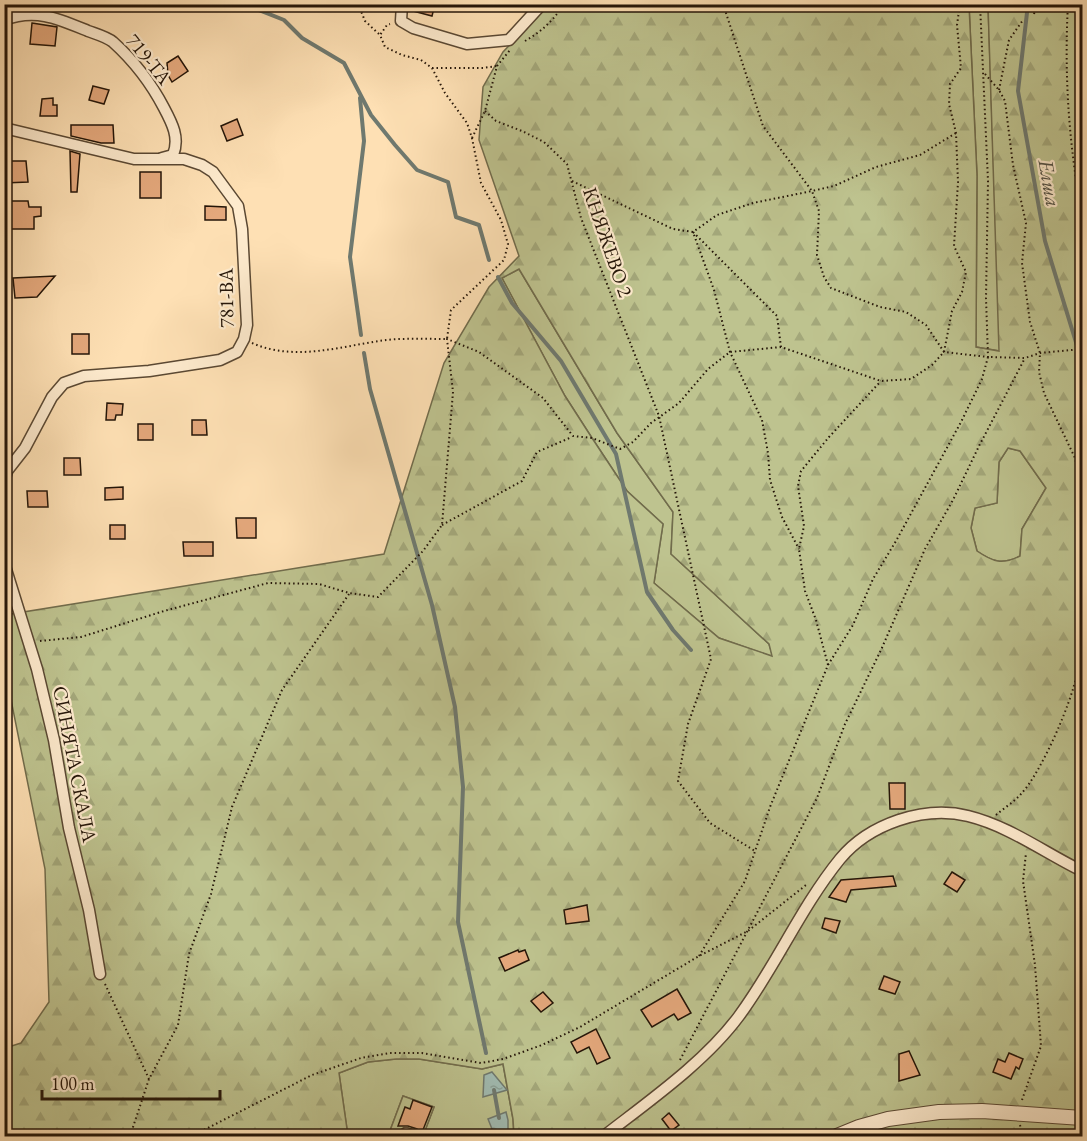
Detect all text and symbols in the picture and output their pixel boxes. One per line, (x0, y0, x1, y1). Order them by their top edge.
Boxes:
street label: 719-ТА (120, 28, 178, 90)
water label: Елша (1032, 156, 1067, 209)
street label: КНЯЖЕВО 2 (577, 184, 639, 301)
street label: 781-ВА (212, 268, 240, 328)
street label: СИНЯТА СКАЛА (47, 684, 103, 845)
scale bar (42, 1063, 220, 1101)
text: 100 m (51, 1072, 95, 1095)

